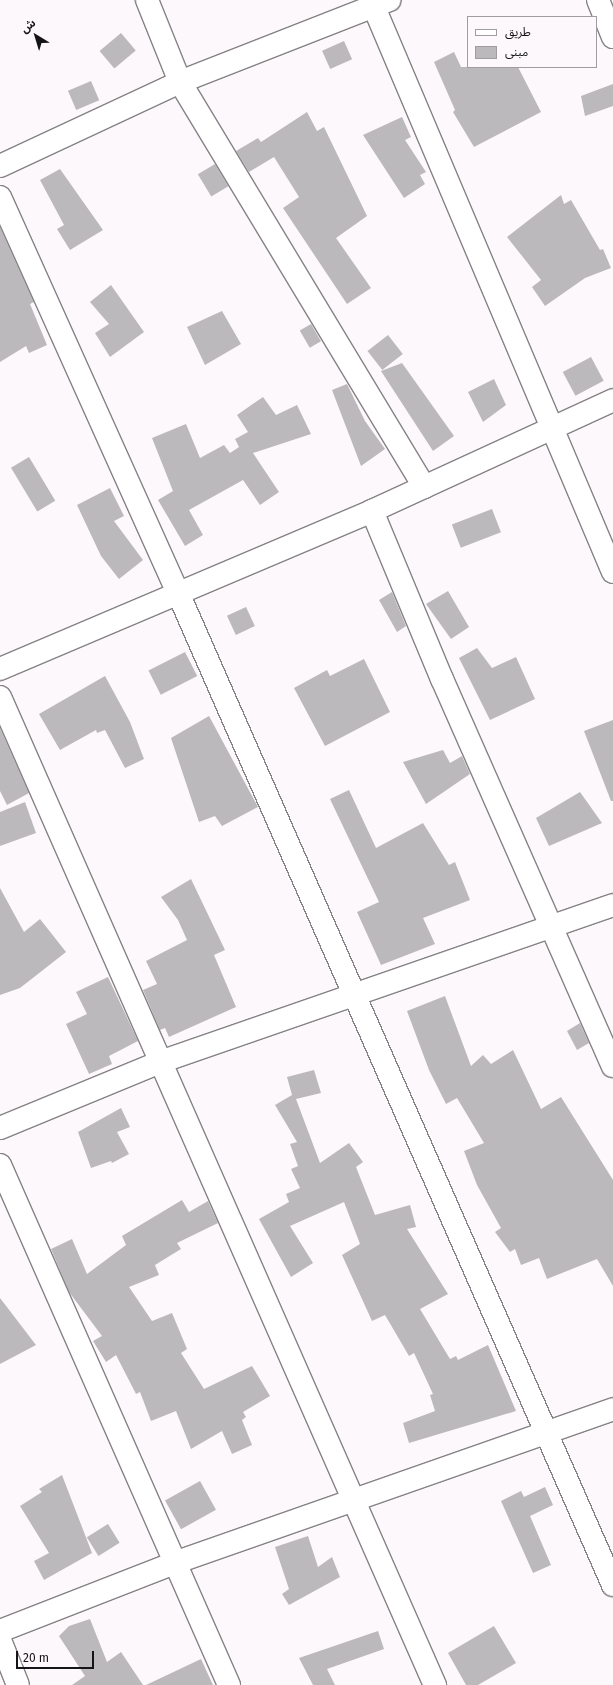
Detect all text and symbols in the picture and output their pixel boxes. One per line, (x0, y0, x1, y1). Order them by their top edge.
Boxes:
north arrow (16, 16, 56, 56)
text: ش (18, 16, 38, 36)
legend (467, 16, 597, 68)
text: طريق (505, 25, 531, 39)
text: مبنى (505, 45, 528, 59)
scale bar (18, 1643, 96, 1669)
text: 20 m (23, 1651, 49, 1665)

